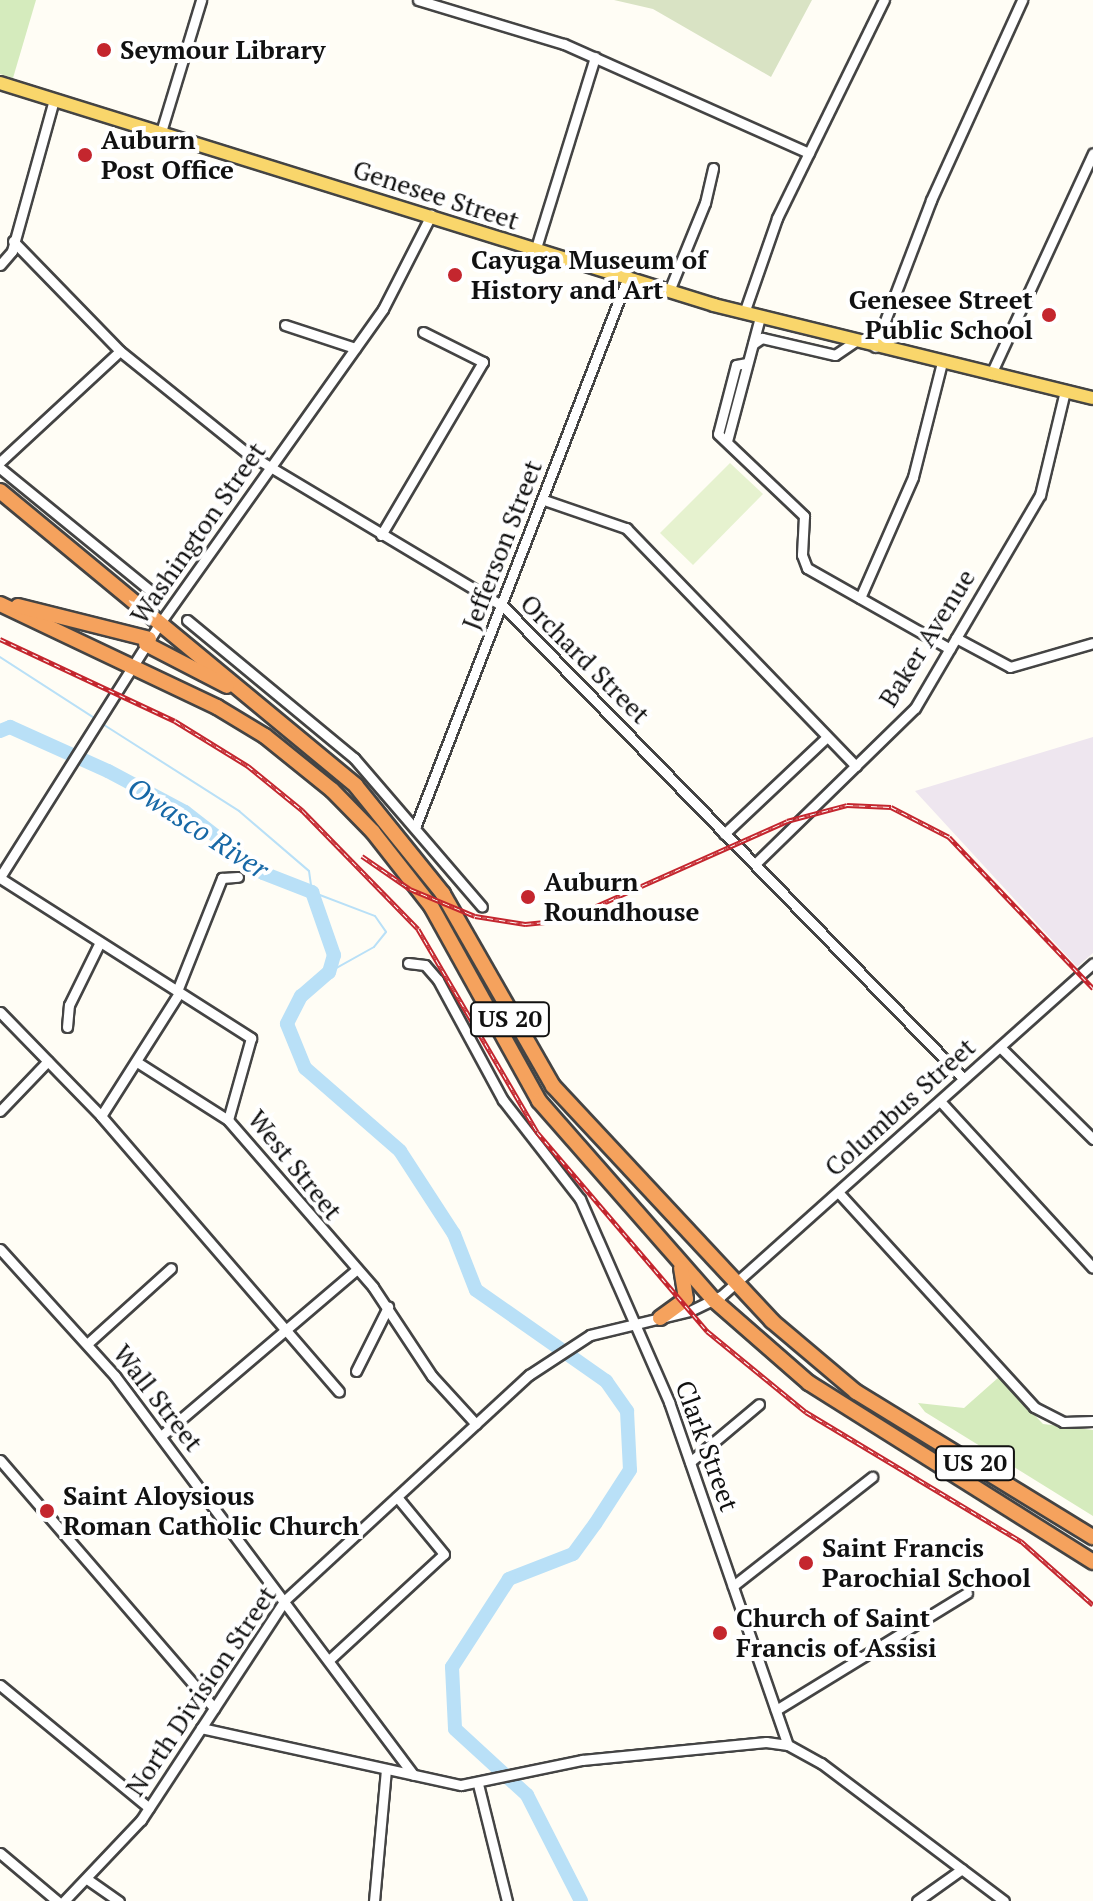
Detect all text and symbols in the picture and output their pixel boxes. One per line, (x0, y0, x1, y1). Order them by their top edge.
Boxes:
place label: Seymour Library (120, 34, 326, 66)
marker: Seymour Library (95, 41, 113, 59)
place label: Auburn Post Office (101, 124, 234, 186)
marker: Auburn Post Office (76, 146, 94, 164)
street label: Genesee Street (349, 153, 523, 237)
place label: Cayuga Museum of History and Art (471, 244, 707, 306)
marker: Cayuga Museum of History and Art (446, 266, 464, 284)
place label: Genesee Street Public School (849, 284, 1033, 346)
marker: Genesee Street Public School (1040, 306, 1058, 324)
street label: Washington Street (124, 436, 272, 630)
street label: Jefferson Street (455, 456, 549, 634)
street label: Baker Avenue (872, 563, 982, 713)
street label: Orchard Street (514, 588, 656, 730)
water label: Owasco River (121, 770, 275, 886)
place label: Auburn Roundhouse (544, 866, 699, 928)
marker: Auburn Roundhouse (519, 888, 537, 906)
road number: US 20 (468, 999, 552, 1039)
street label: Columbus Street (818, 1031, 982, 1183)
street label: West Street (241, 1104, 349, 1226)
street label: Wall Street (107, 1338, 209, 1458)
street label: Clark Street (669, 1376, 745, 1516)
road number: US 20 (933, 1443, 1017, 1483)
place label: Saint Aloysious Roman Catholic Church (63, 1480, 359, 1542)
marker: Saint Aloysious Roman Catholic Church (38, 1502, 56, 1520)
place label: Saint Francis Parochial School (822, 1532, 1031, 1594)
marker: Saint Francis Parochial School (797, 1554, 815, 1572)
street label: North Division Street (119, 1580, 283, 1802)
place label: Church of Saint Francis of Assisi (736, 1602, 937, 1664)
marker: Church of Saint Francis of Assisi (711, 1624, 729, 1642)

